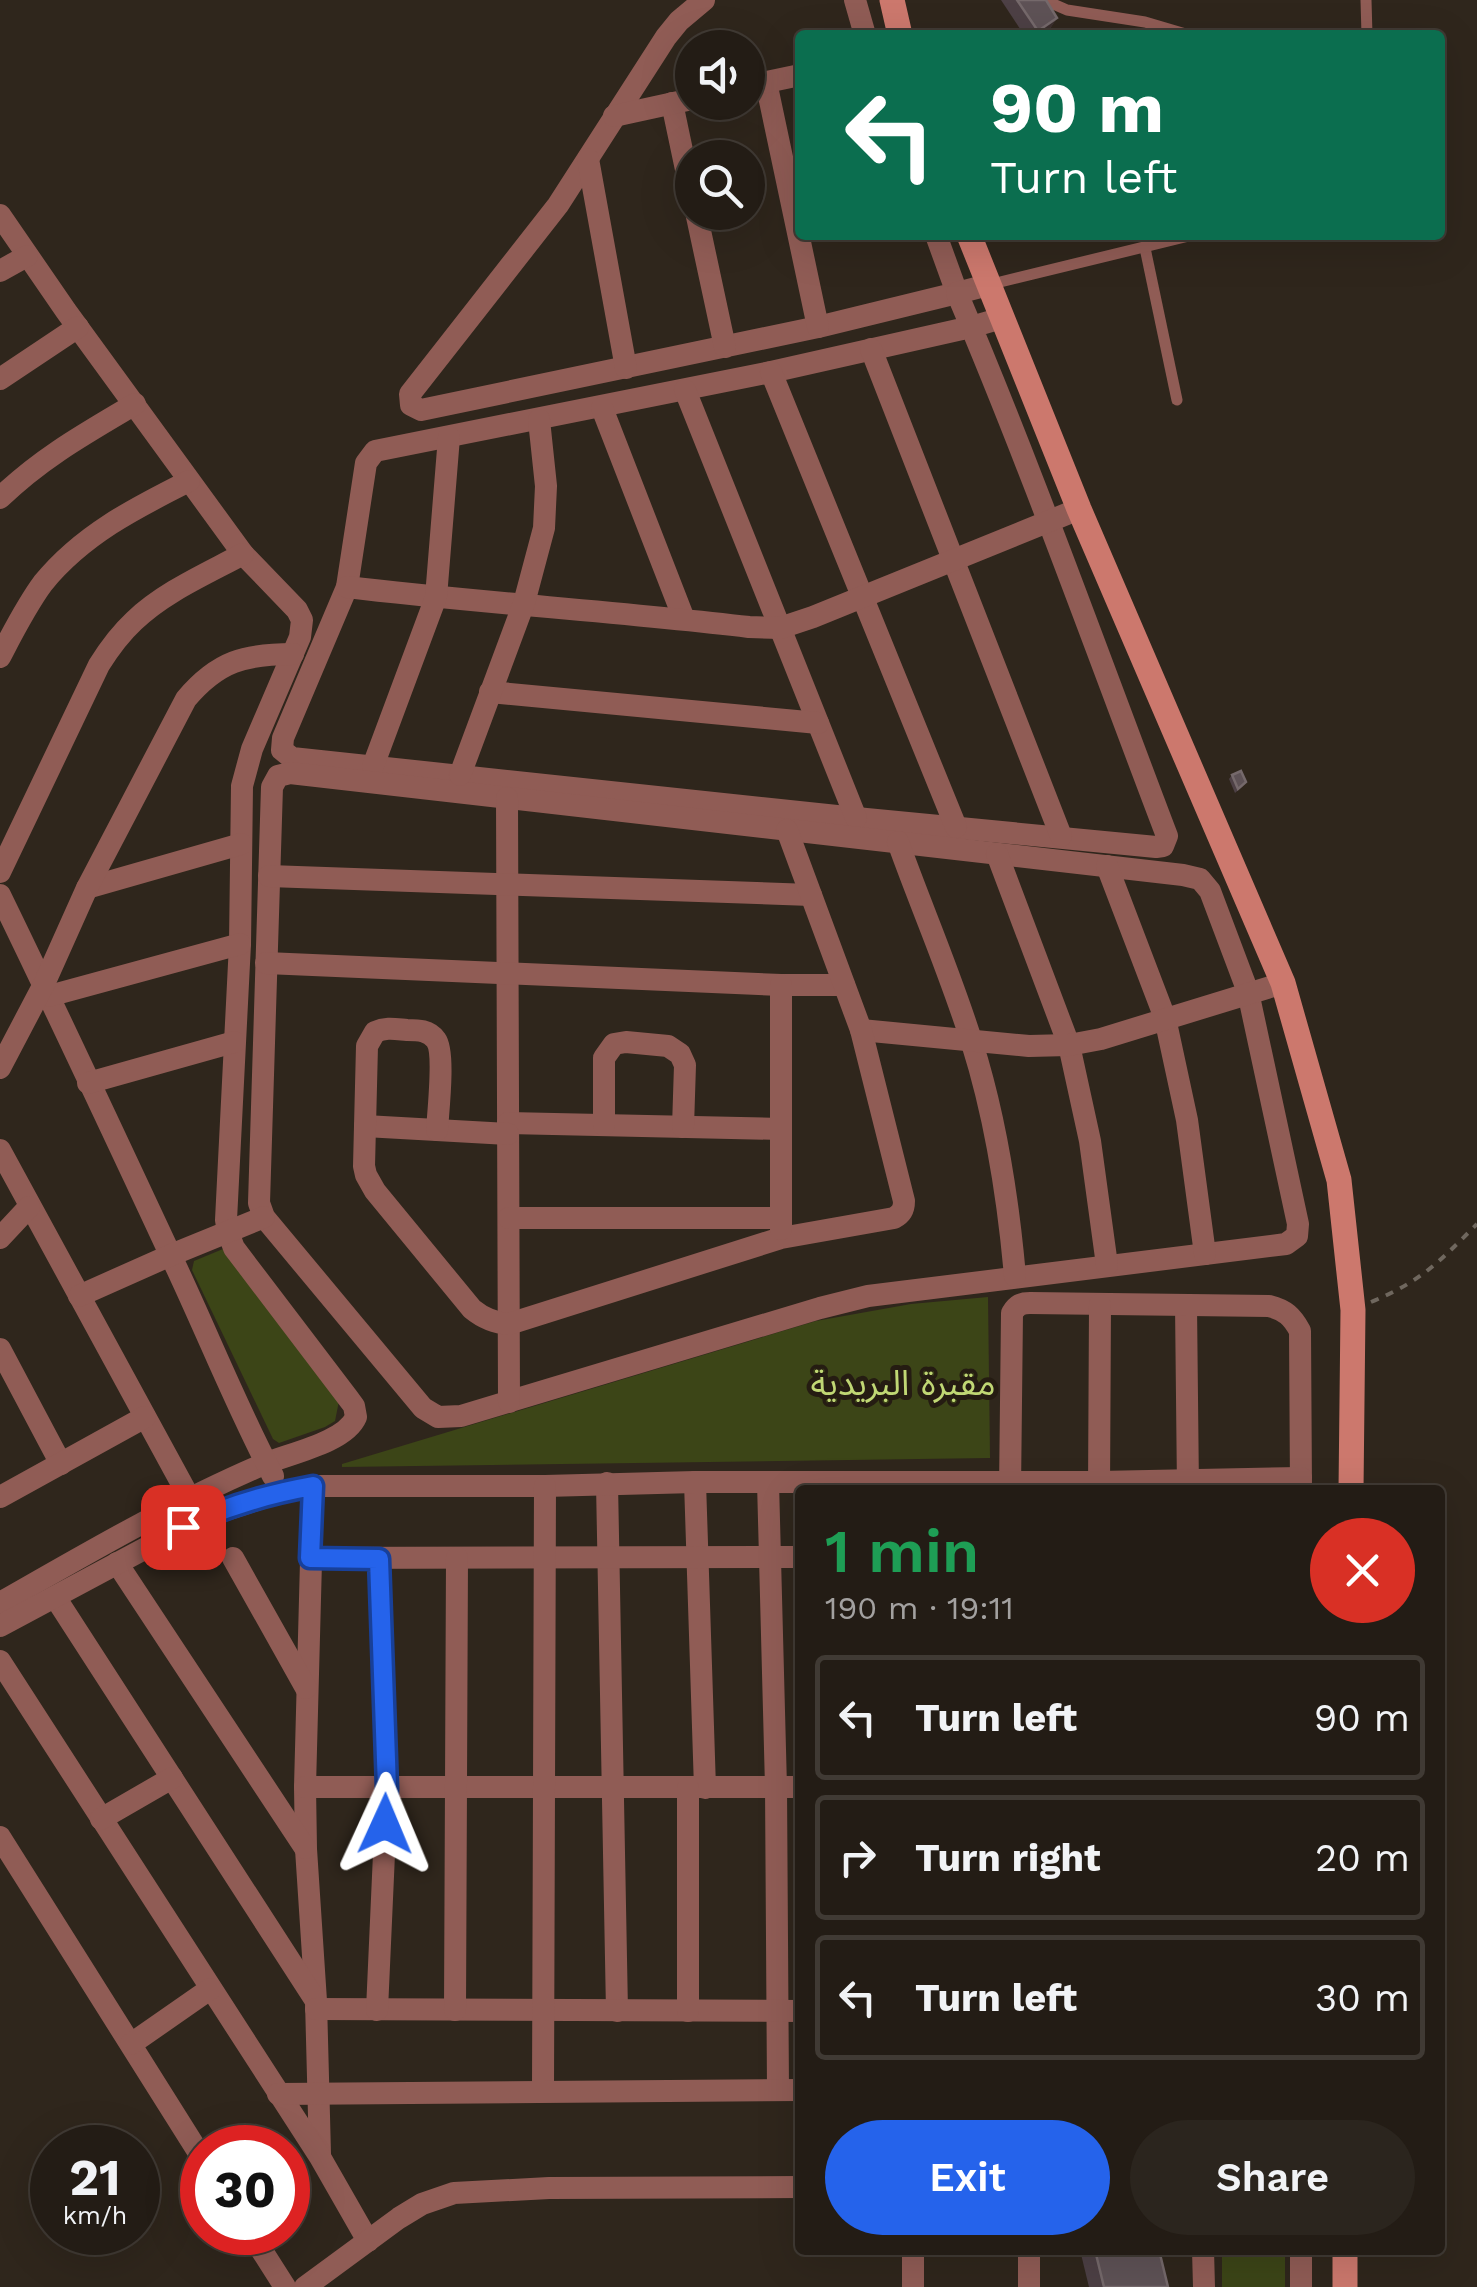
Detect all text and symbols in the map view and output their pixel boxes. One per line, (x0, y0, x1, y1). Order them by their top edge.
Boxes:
map controls (675, 30, 765, 230)
button: sound (675, 30, 765, 120)
text: 90 m (990, 67, 1164, 149)
icon: left (825, 70, 955, 200)
button: search (675, 140, 765, 230)
text: Turn left (990, 151, 1177, 204)
park label: مقبرة البريدية (810, 1362, 996, 1404)
pin (141, 1485, 226, 1570)
icon: arrive (156, 1500, 211, 1555)
text: 1 min (825, 1516, 979, 1587)
button: close (1310, 1518, 1415, 1623)
text: 190 m · 19:11 (825, 1589, 1014, 1627)
icon: left (830, 1690, 885, 1745)
text: Turn left (915, 1696, 1077, 1740)
text: 90 m (1314, 1696, 1410, 1740)
position arrow (333, 1772, 437, 1876)
icon: right (830, 1830, 885, 1885)
text: Turn right (915, 1836, 1101, 1880)
text: 20 m (1315, 1836, 1410, 1880)
icon: left (830, 1970, 885, 2025)
text: Turn left (915, 1976, 1077, 2020)
text: 30 m (1315, 1976, 1410, 2020)
button: Exit (825, 2120, 1110, 2235)
button: Share (1130, 2120, 1415, 2235)
speed limit sign: 30 (180, 2125, 310, 2255)
text: 21 (69, 2148, 121, 2207)
text: km/h (63, 2201, 127, 2230)

